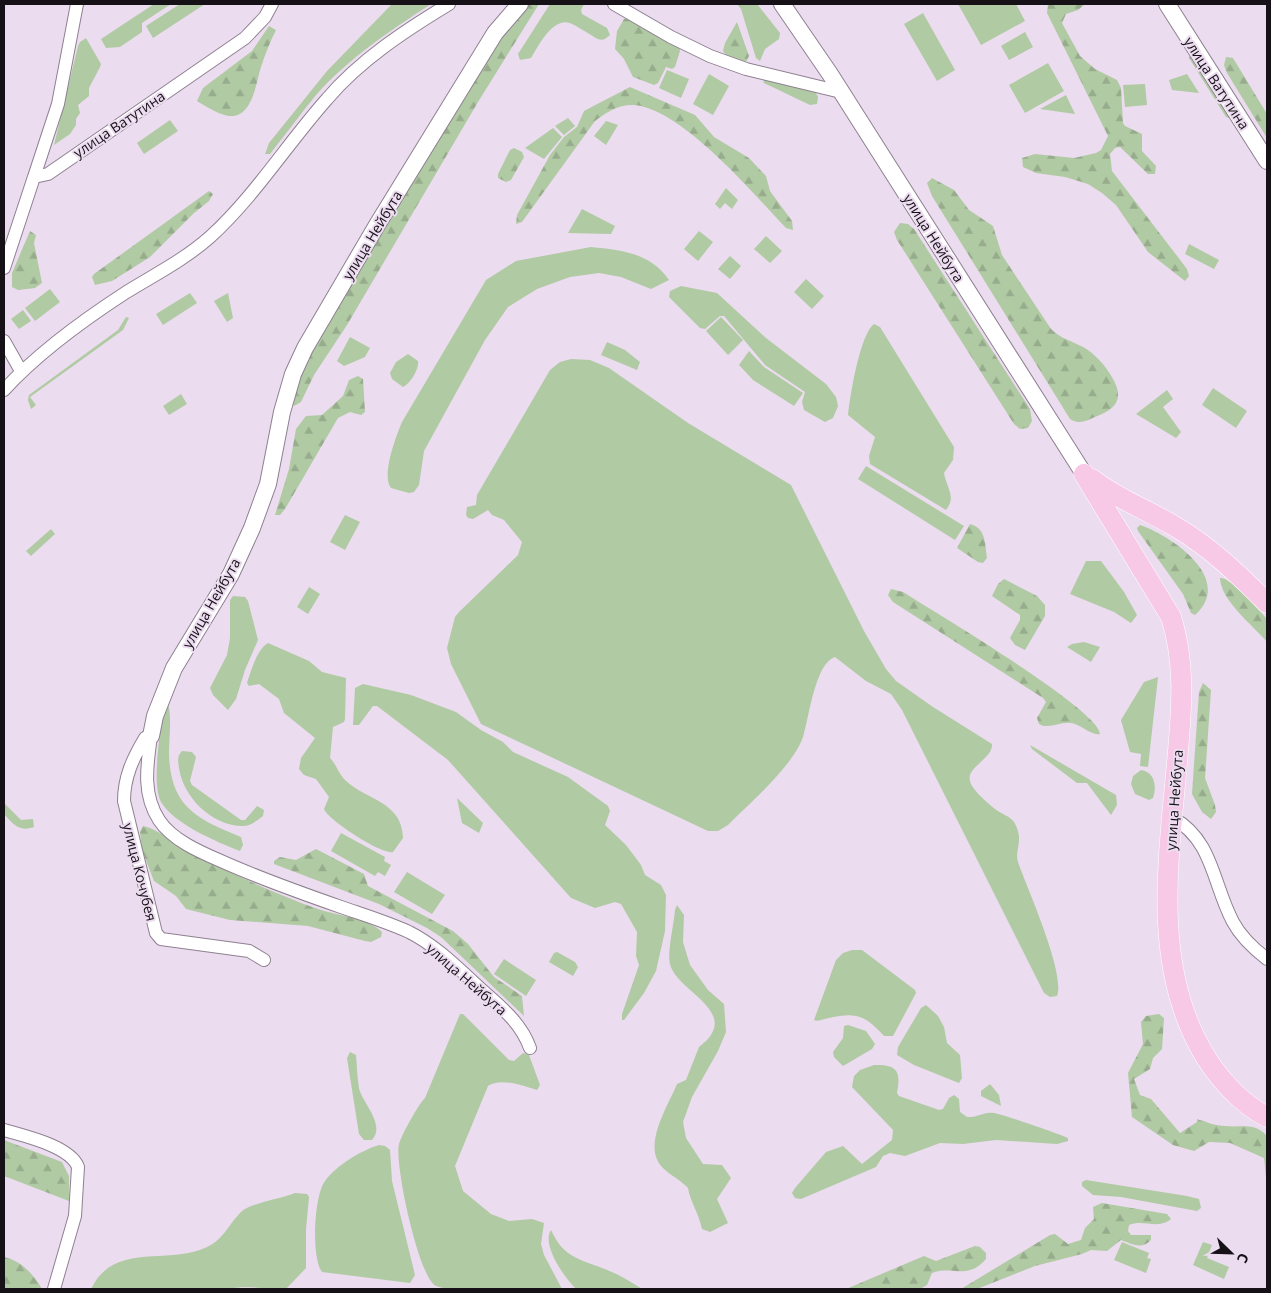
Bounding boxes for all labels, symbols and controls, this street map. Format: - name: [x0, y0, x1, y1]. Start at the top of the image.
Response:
- street label: улица Ватутина: [1180, 33, 1254, 133]
- street label: улица Ватутина: [69, 86, 169, 162]
- street label: улица Нейбута: [338, 187, 406, 283]
- street label: улица Нейбута: [899, 190, 969, 286]
- street label: улица Нейбута: [178, 555, 244, 651]
- street label: улица Нейбута: [1161, 749, 1187, 851]
- street label: улица Кочубея: [119, 821, 161, 923]
- street label: улица Нейбута: [423, 939, 511, 1019]
- north arrow: [1206, 1228, 1256, 1278]
- text: С: [1233, 1250, 1254, 1266]

